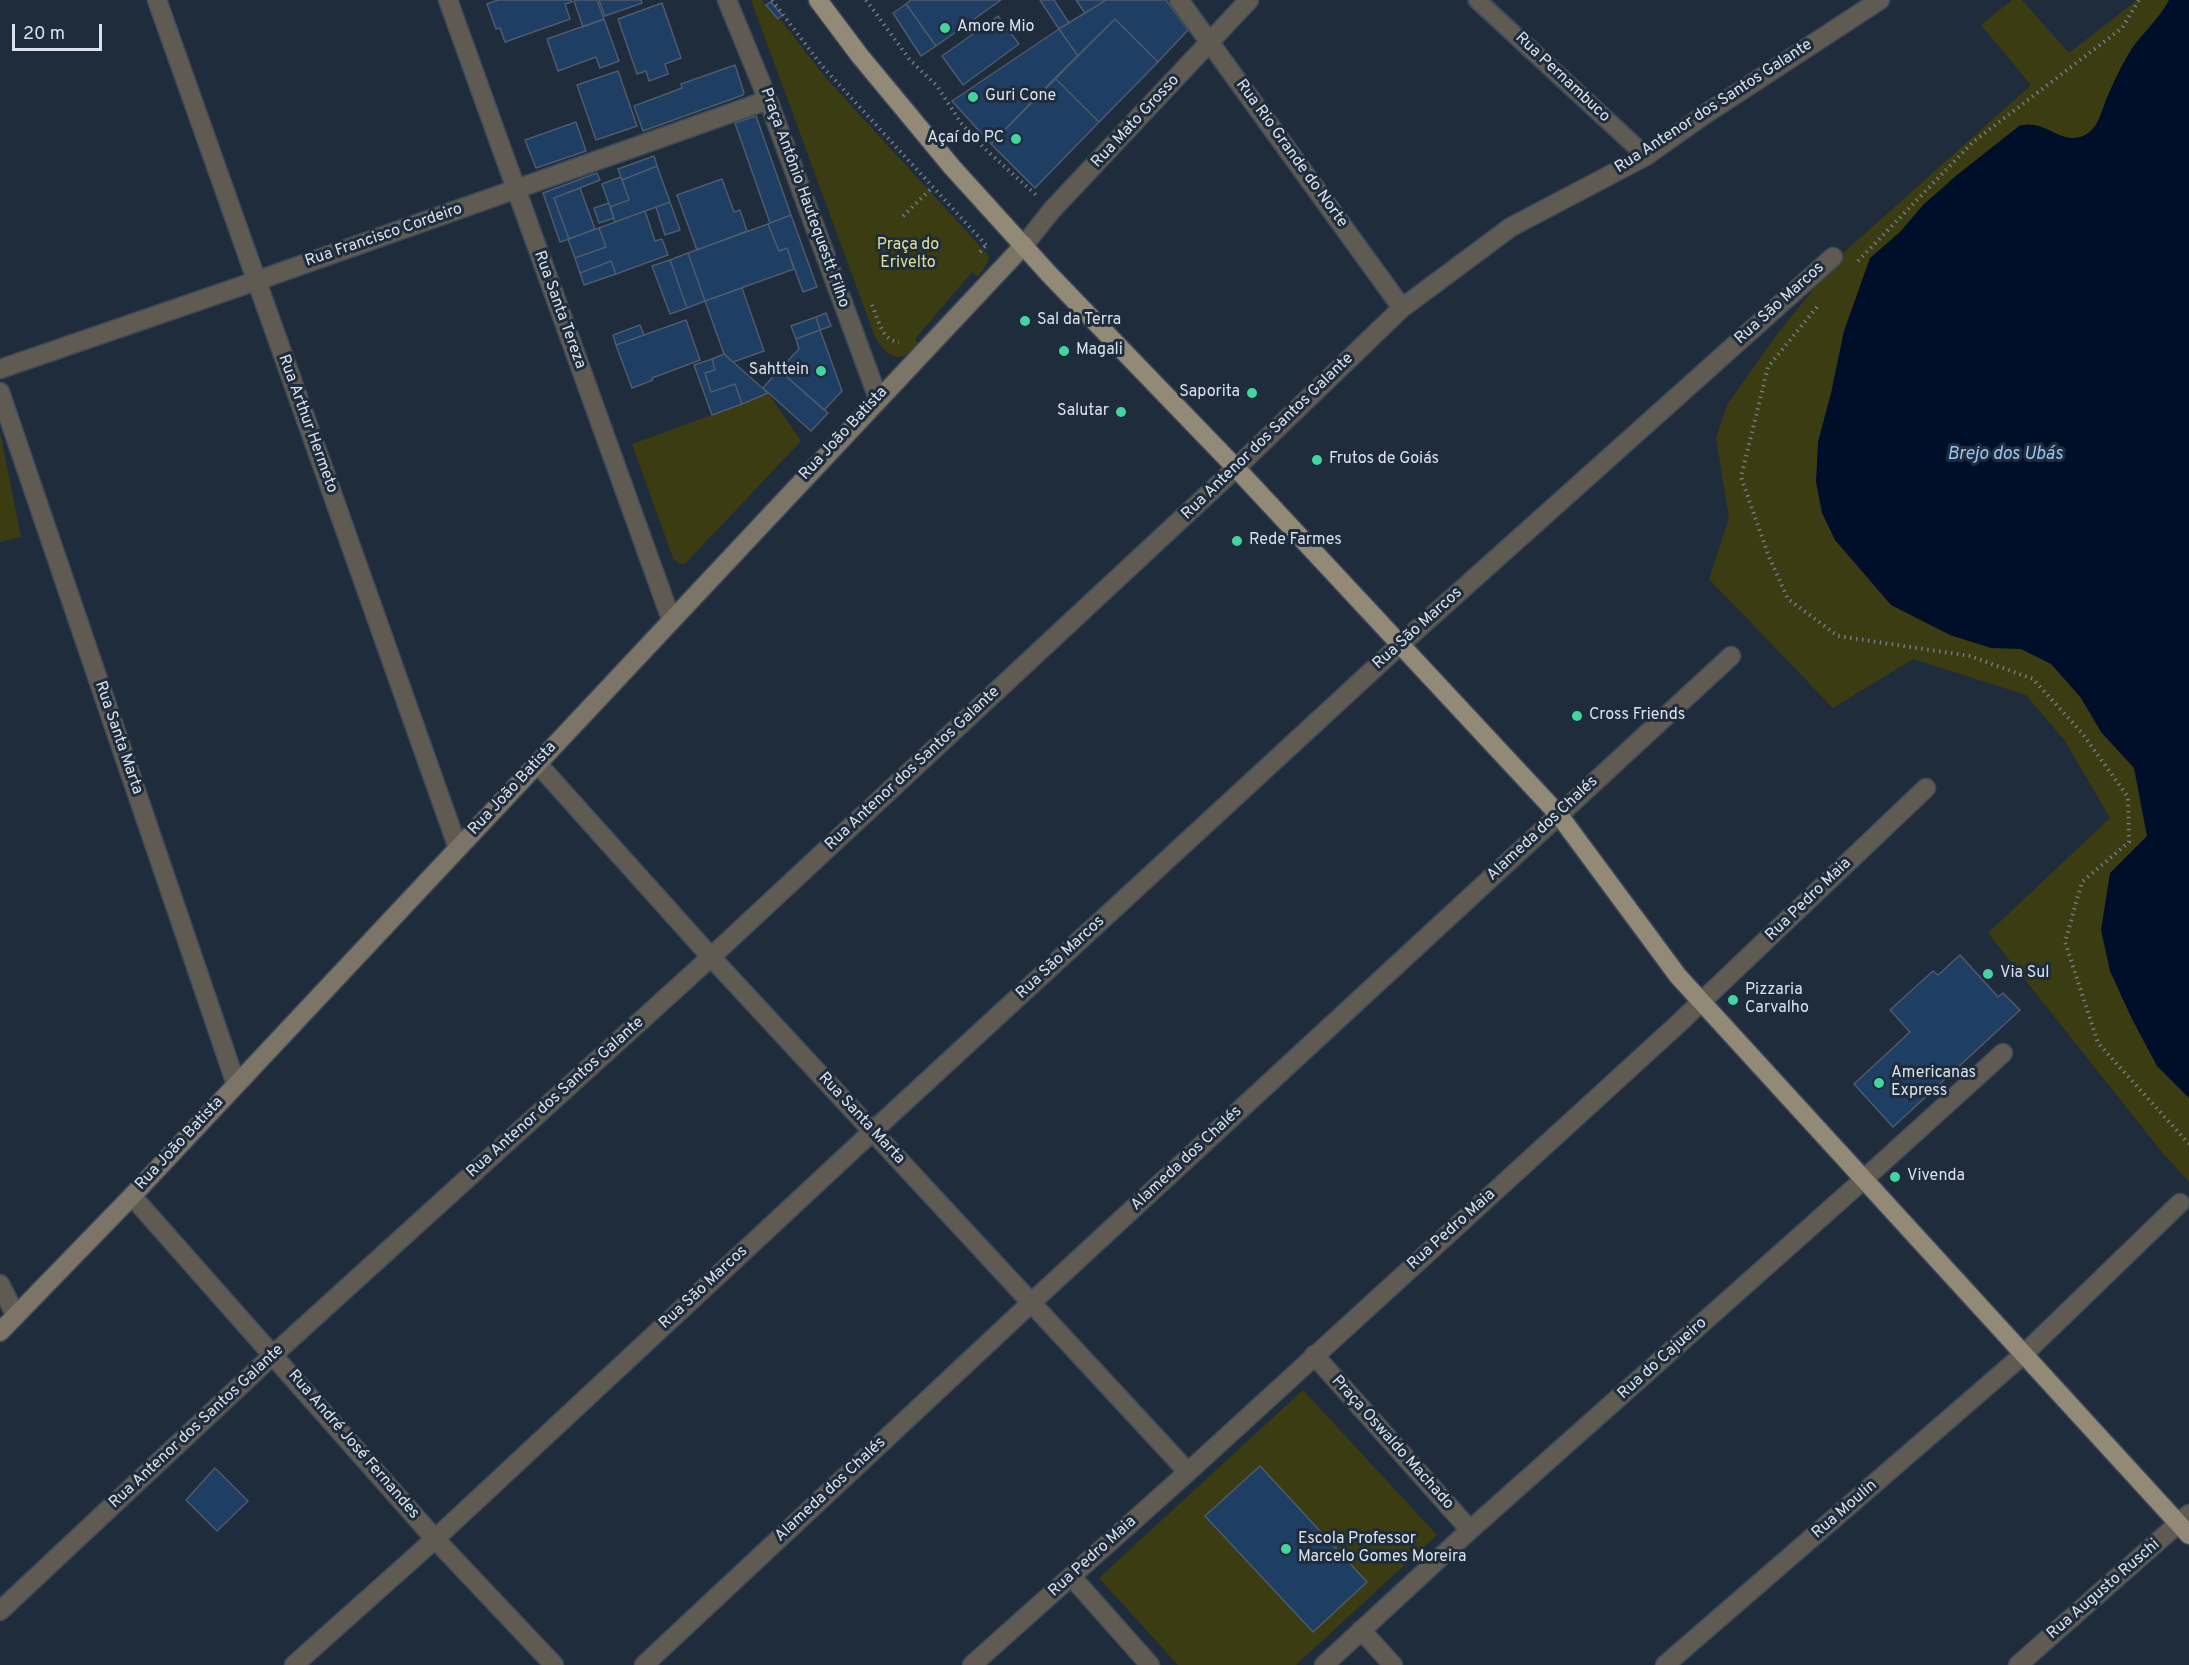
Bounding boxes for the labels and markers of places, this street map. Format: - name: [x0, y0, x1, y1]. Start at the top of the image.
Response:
- place label: Amore Mio: [957, 18, 1035, 38]
- marker: Amore Mio: [938, 21, 952, 35]
- place label: Guri Cone: [985, 87, 1056, 107]
- marker: Guri Cone: [966, 90, 980, 104]
- place label: Açaí do PC: [927, 129, 1004, 149]
- marker: Açaí do PC: [1009, 132, 1023, 146]
- place label: Sal da Terra: [1037, 311, 1121, 331]
- marker: Sal da Terra: [1018, 314, 1032, 328]
- place label: Magali: [1076, 341, 1123, 361]
- marker: Magali: [1057, 344, 1071, 358]
- place label: Sahttein: [749, 361, 809, 381]
- marker: Sahttein: [814, 364, 828, 378]
- place label: Saporita: [1179, 383, 1240, 403]
- marker: Saporita: [1245, 386, 1259, 400]
- place label: Salutar: [1057, 402, 1109, 422]
- marker: Salutar: [1114, 405, 1128, 419]
- place label: Frutos de Goiás: [1329, 450, 1439, 470]
- marker: Frutos de Goiás: [1310, 453, 1324, 467]
- place label: Rede Farmes: [1249, 531, 1342, 551]
- marker: Rede Farmes: [1230, 534, 1244, 548]
- place label: Cross Friends: [1589, 706, 1685, 726]
- marker: Cross Friends: [1570, 709, 1584, 723]
- place label: Via Sul: [2000, 964, 2049, 984]
- marker: Via Sul: [1981, 967, 1995, 981]
- place label: Pizzaria Carvalho: [1745, 981, 1809, 1019]
- marker: Pizzaria Carvalho: [1726, 993, 1740, 1007]
- place label: Americanas Express: [1891, 1064, 1976, 1102]
- marker: Americanas Express: [1872, 1076, 1886, 1090]
- place label: Vivenda: [1907, 1167, 1965, 1187]
- marker: Vivenda: [1888, 1170, 1902, 1184]
- place label: Escola Professor Marcelo Gomes Moreira: [1298, 1530, 1466, 1568]
- marker: Escola Professor Marcelo Gomes Moreira: [1279, 1542, 1293, 1556]

